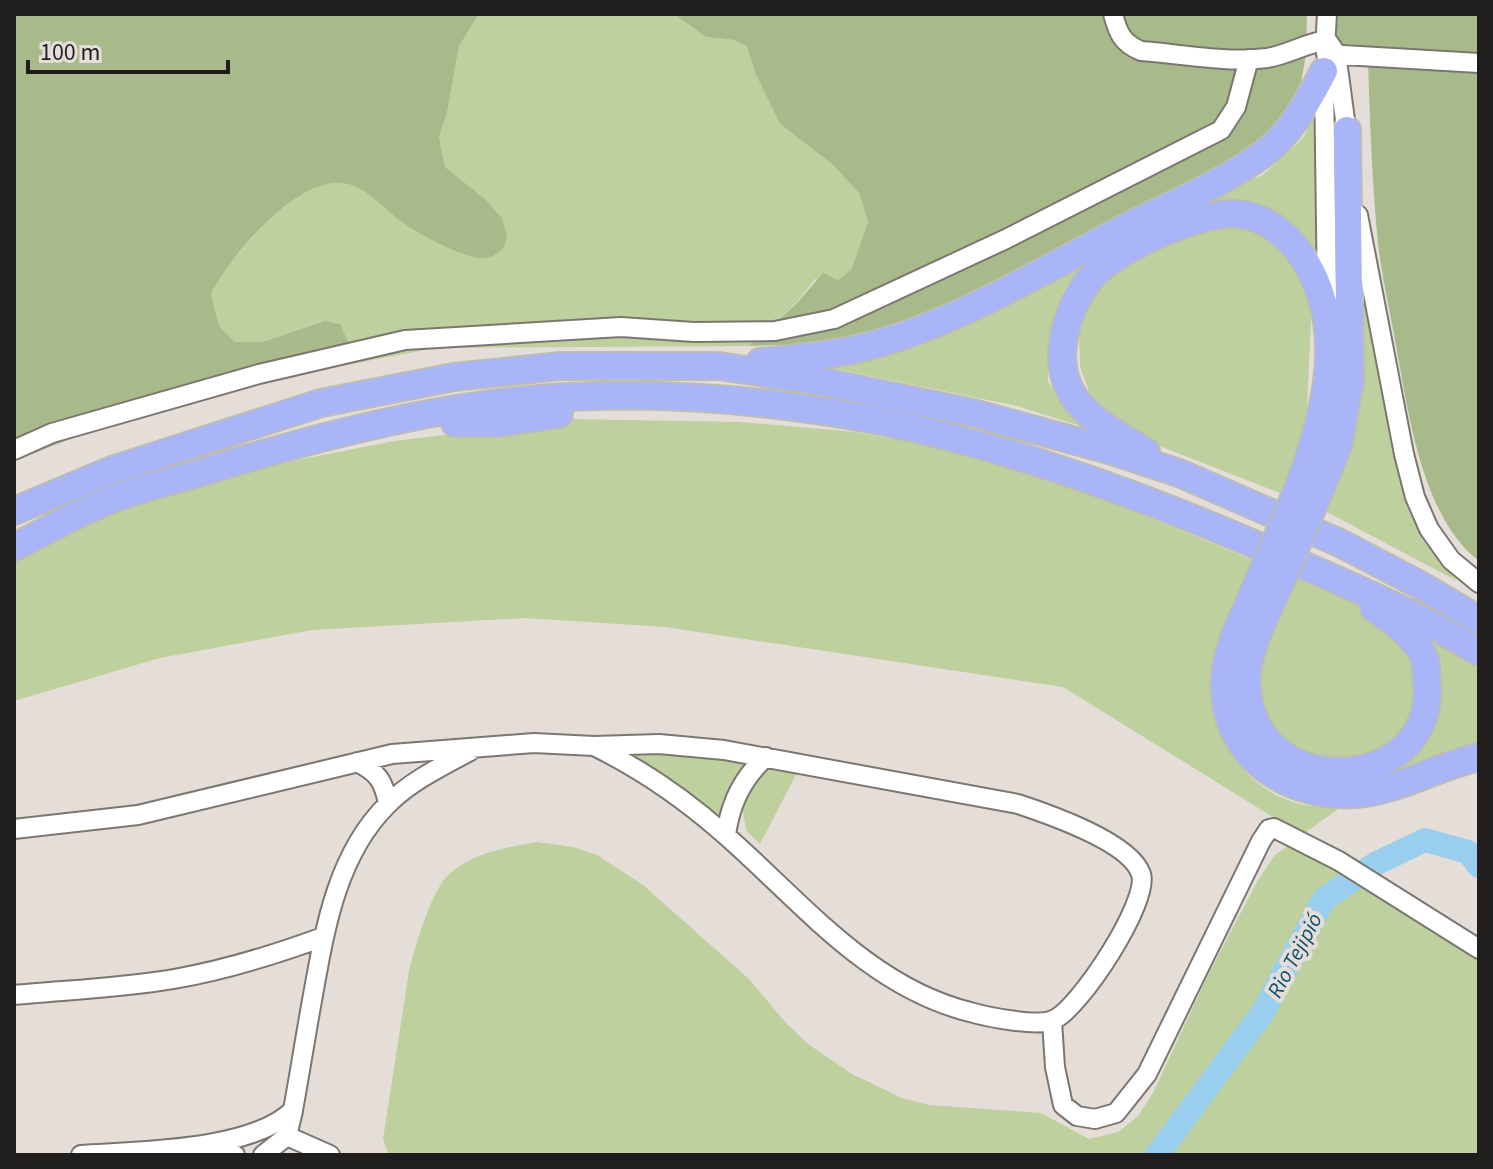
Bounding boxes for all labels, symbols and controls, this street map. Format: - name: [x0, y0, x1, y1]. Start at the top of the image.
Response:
- scale bar: [28, 24, 228, 74]
- text: 100 m: [40, 35, 100, 70]
- water label: Rio Tejipió: [1259, 907, 1331, 1004]

